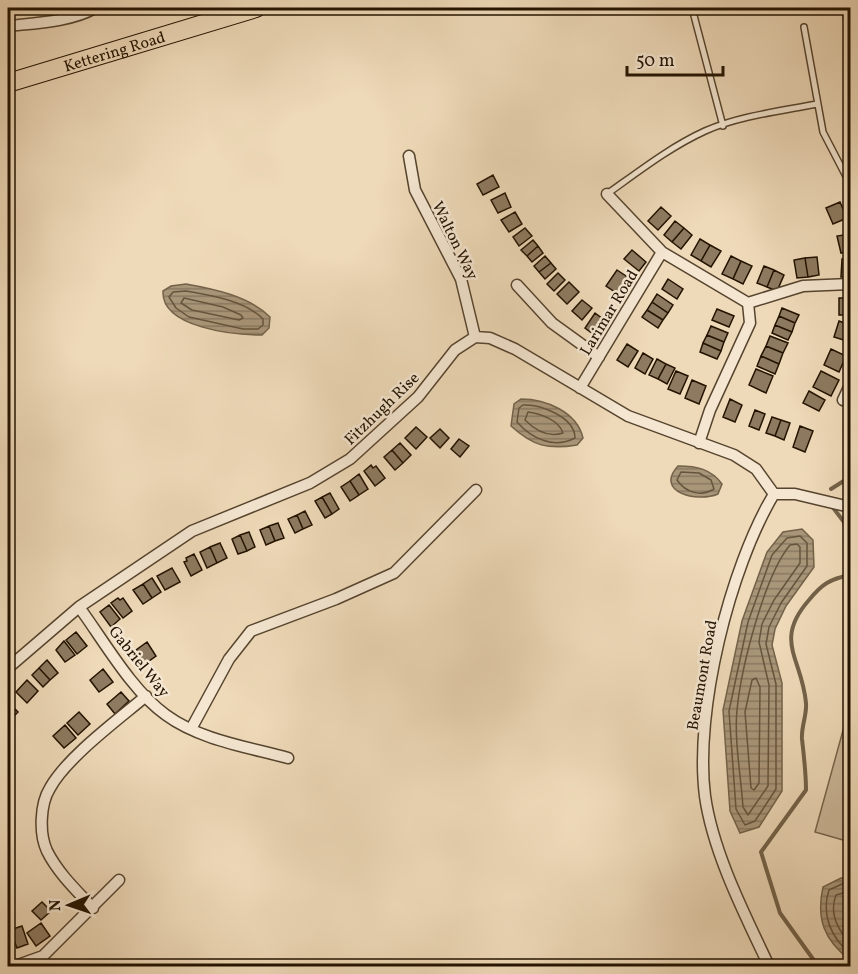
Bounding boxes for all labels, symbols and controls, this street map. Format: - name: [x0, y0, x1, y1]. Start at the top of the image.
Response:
- street label: Kettering Road: [61, 27, 168, 79]
- scale bar: [627, 39, 723, 77]
- text: 50 m: [636, 49, 675, 74]
- street label: Walton Way: [426, 198, 483, 284]
- street label: Larimar Road: [575, 266, 644, 360]
- street label: Fitzhugh Rise: [340, 368, 425, 451]
- street label: Beaumont Road: [682, 618, 724, 732]
- street label: Gabriel Way: [103, 622, 174, 703]
- north arrow: [39, 875, 99, 935]
- text: N: [45, 899, 67, 912]

